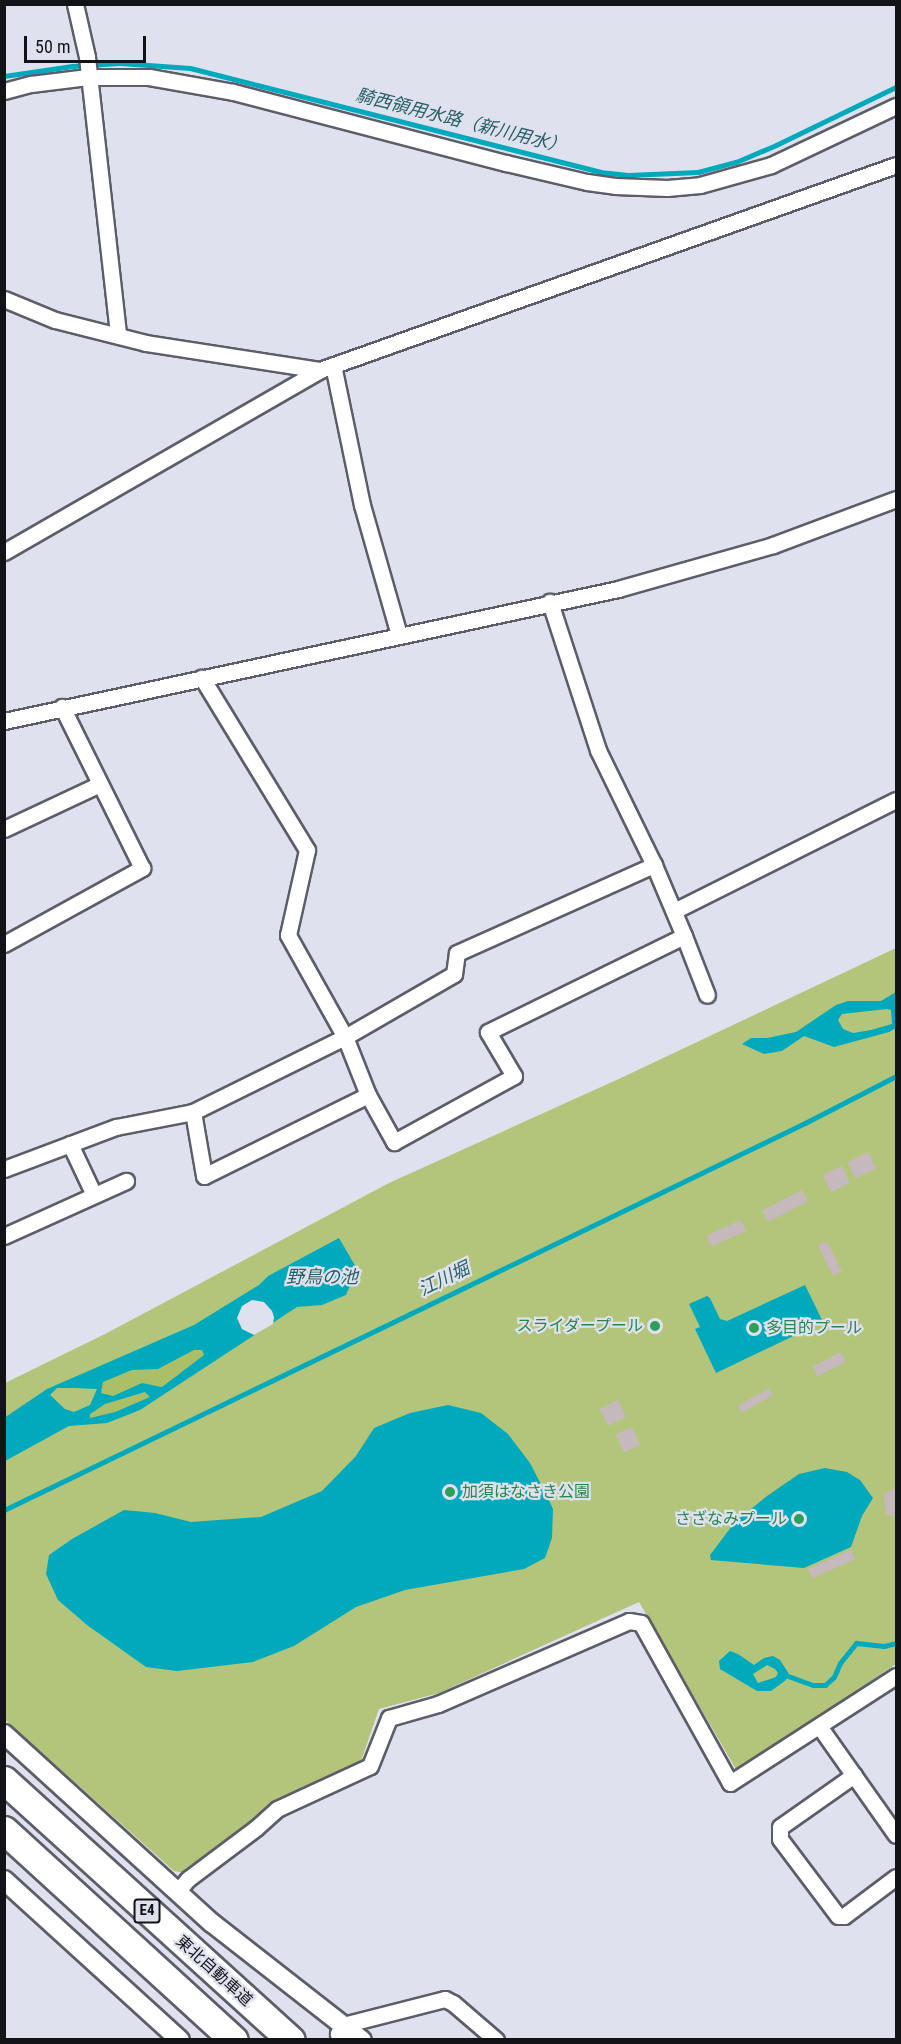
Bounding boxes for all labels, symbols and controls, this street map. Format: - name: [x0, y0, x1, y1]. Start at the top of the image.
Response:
- scale bar: [27, 24, 148, 62]
- text: 50 m: [35, 36, 70, 57]
- water label: 騎西領用水路（新川用水）: [354, 84, 568, 158]
- water label: 江川堀: [415, 1257, 473, 1301]
- water label: 野鳥の池: [286, 1266, 358, 1288]
- place label: スライダープール: [515, 1316, 643, 1336]
- place label: 多目的プール: [766, 1318, 862, 1338]
- marker: スライダープール: [648, 1319, 662, 1333]
- marker: 多目的プール: [747, 1321, 761, 1335]
- place label: 加須はなさき公園: [462, 1482, 590, 1502]
- marker: 加須はなさき公園: [443, 1485, 457, 1499]
- place label: さざなみプール: [675, 1509, 787, 1529]
- marker: さざなみプール: [792, 1512, 806, 1526]
- road number: E4: [134, 1899, 160, 1923]
- street label: 東北自動車道: [172, 1932, 256, 2010]

